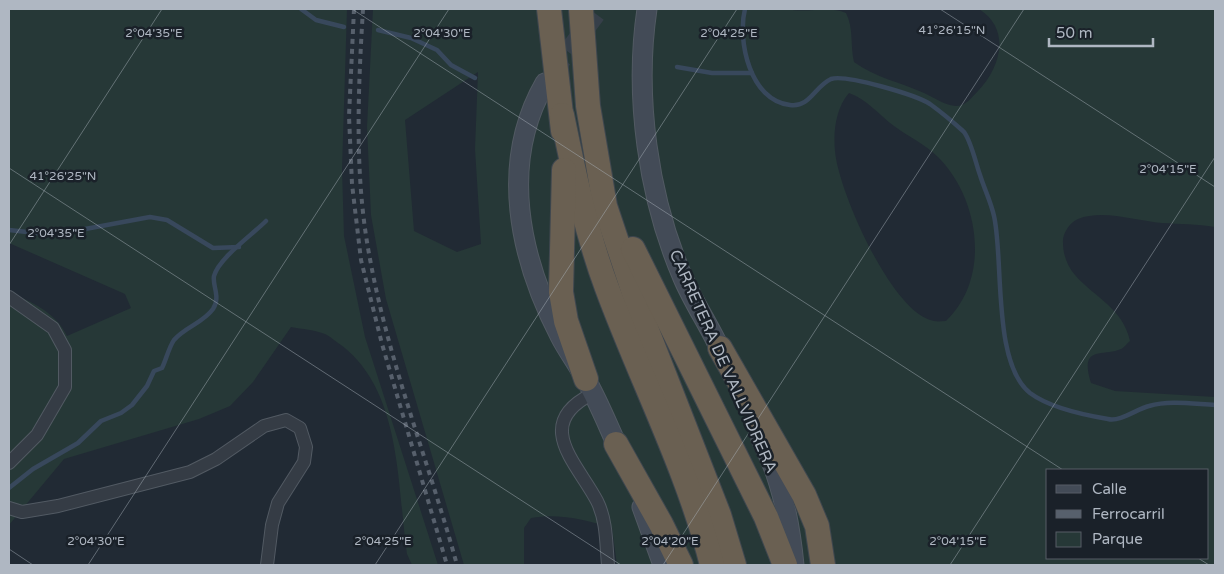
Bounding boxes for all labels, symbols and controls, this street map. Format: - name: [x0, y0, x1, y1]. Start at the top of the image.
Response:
- scale bar: [1049, 15, 1153, 47]
- text: 41°26'15"N: [919, 23, 986, 37]
- text: 50 m: [1056, 24, 1093, 42]
- text: 2°04'35"E: [125, 26, 183, 40]
- text: 2°04'30"E: [413, 26, 471, 40]
- text: 2°04'25"E: [700, 26, 758, 40]
- text: 2°04'15"E: [1139, 162, 1197, 176]
- text: 41°26'25"N: [30, 169, 97, 183]
- text: 2°04'35"E: [27, 226, 85, 240]
- street label: CARRETERA DE VALLVIDRERA: [665, 247, 782, 476]
- legend: [1046, 469, 1209, 559]
- text: Calle: [1092, 480, 1127, 498]
- text: Ferrocarril: [1092, 505, 1165, 523]
- text: Parque: [1092, 530, 1143, 548]
- text: 2°04'30"E: [67, 534, 125, 548]
- text: 2°04'25"E: [354, 534, 412, 548]
- text: 2°04'20"E: [641, 534, 699, 548]
- text: 2°04'15"E: [929, 534, 987, 548]

